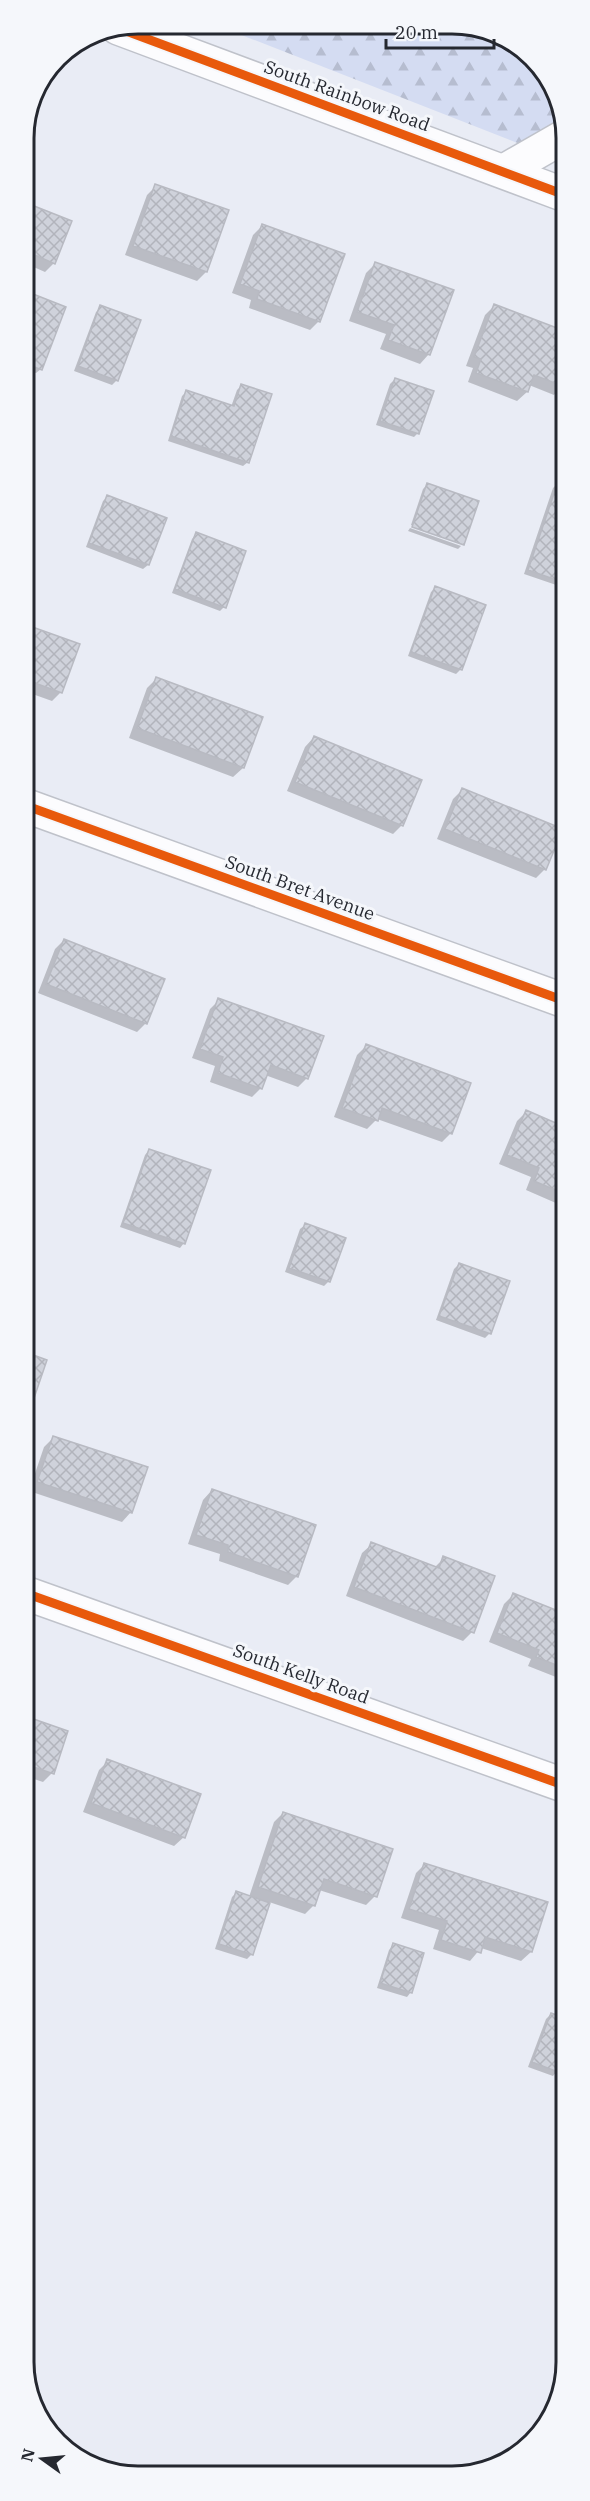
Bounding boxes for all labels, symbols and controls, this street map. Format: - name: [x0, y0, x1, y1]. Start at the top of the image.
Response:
- scale bar: [386, 12, 494, 50]
- text: 20 m: [395, 21, 438, 44]
- street label: South Rainbow Road: [261, 55, 433, 136]
- street label: South Bret Avenue: [222, 850, 378, 925]
- street label: South Kelly Road: [230, 1638, 372, 1709]
- north arrow: [12, 2429, 72, 2489]
- text: N: [16, 2446, 39, 2464]

